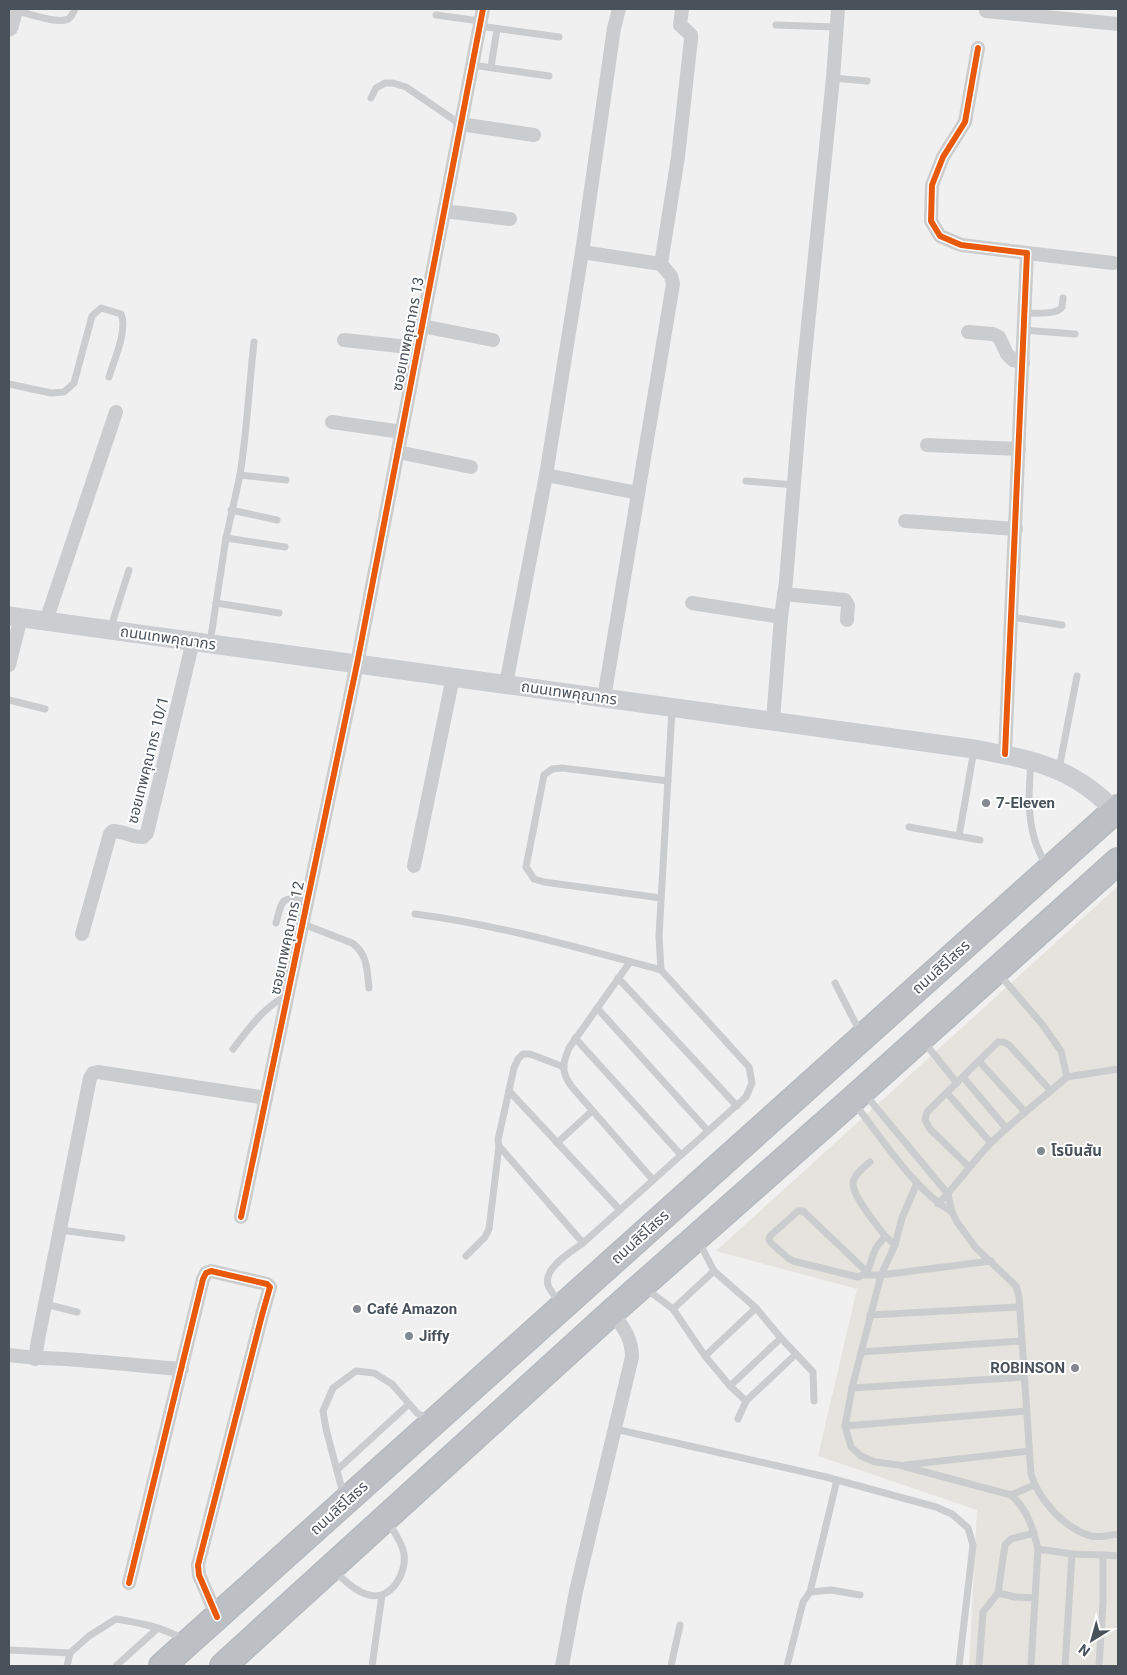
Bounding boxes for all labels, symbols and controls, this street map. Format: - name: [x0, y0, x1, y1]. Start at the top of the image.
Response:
- street label: ซอยเทพคุณากร 13: [388, 276, 428, 392]
- street label: ถนนเทพคุณากร: [119, 622, 217, 654]
- street label: ถนนเทพคุณากร: [520, 677, 618, 709]
- street label: ซอยเทพคุณากร 10/1: [124, 695, 172, 825]
- place label: 7-Eleven: [996, 794, 1055, 812]
- marker: 7-Eleven: [980, 797, 992, 809]
- street label: ซอยเทพคุณากร 12: [266, 880, 308, 996]
- street label: ถนนสิริโสธร: [908, 936, 974, 998]
- place label: โรบินสัน: [1051, 1142, 1102, 1160]
- marker: โรบินสัน: [1035, 1145, 1047, 1157]
- street label: ถนนสิริโสธร: [607, 1206, 673, 1268]
- place label: Café Amazon: [367, 1300, 457, 1318]
- marker: Café Amazon: [351, 1303, 363, 1315]
- place label: Jiffy: [419, 1327, 450, 1345]
- marker: Jiffy: [403, 1330, 415, 1342]
- place label: ROBINSON: [990, 1359, 1065, 1377]
- marker: ROBINSON: [1069, 1362, 1081, 1374]
- street label: ถนนสิริโสธร: [306, 1477, 372, 1539]
- north arrow: [1067, 1615, 1117, 1665]
- text: N: [1075, 1641, 1093, 1660]

